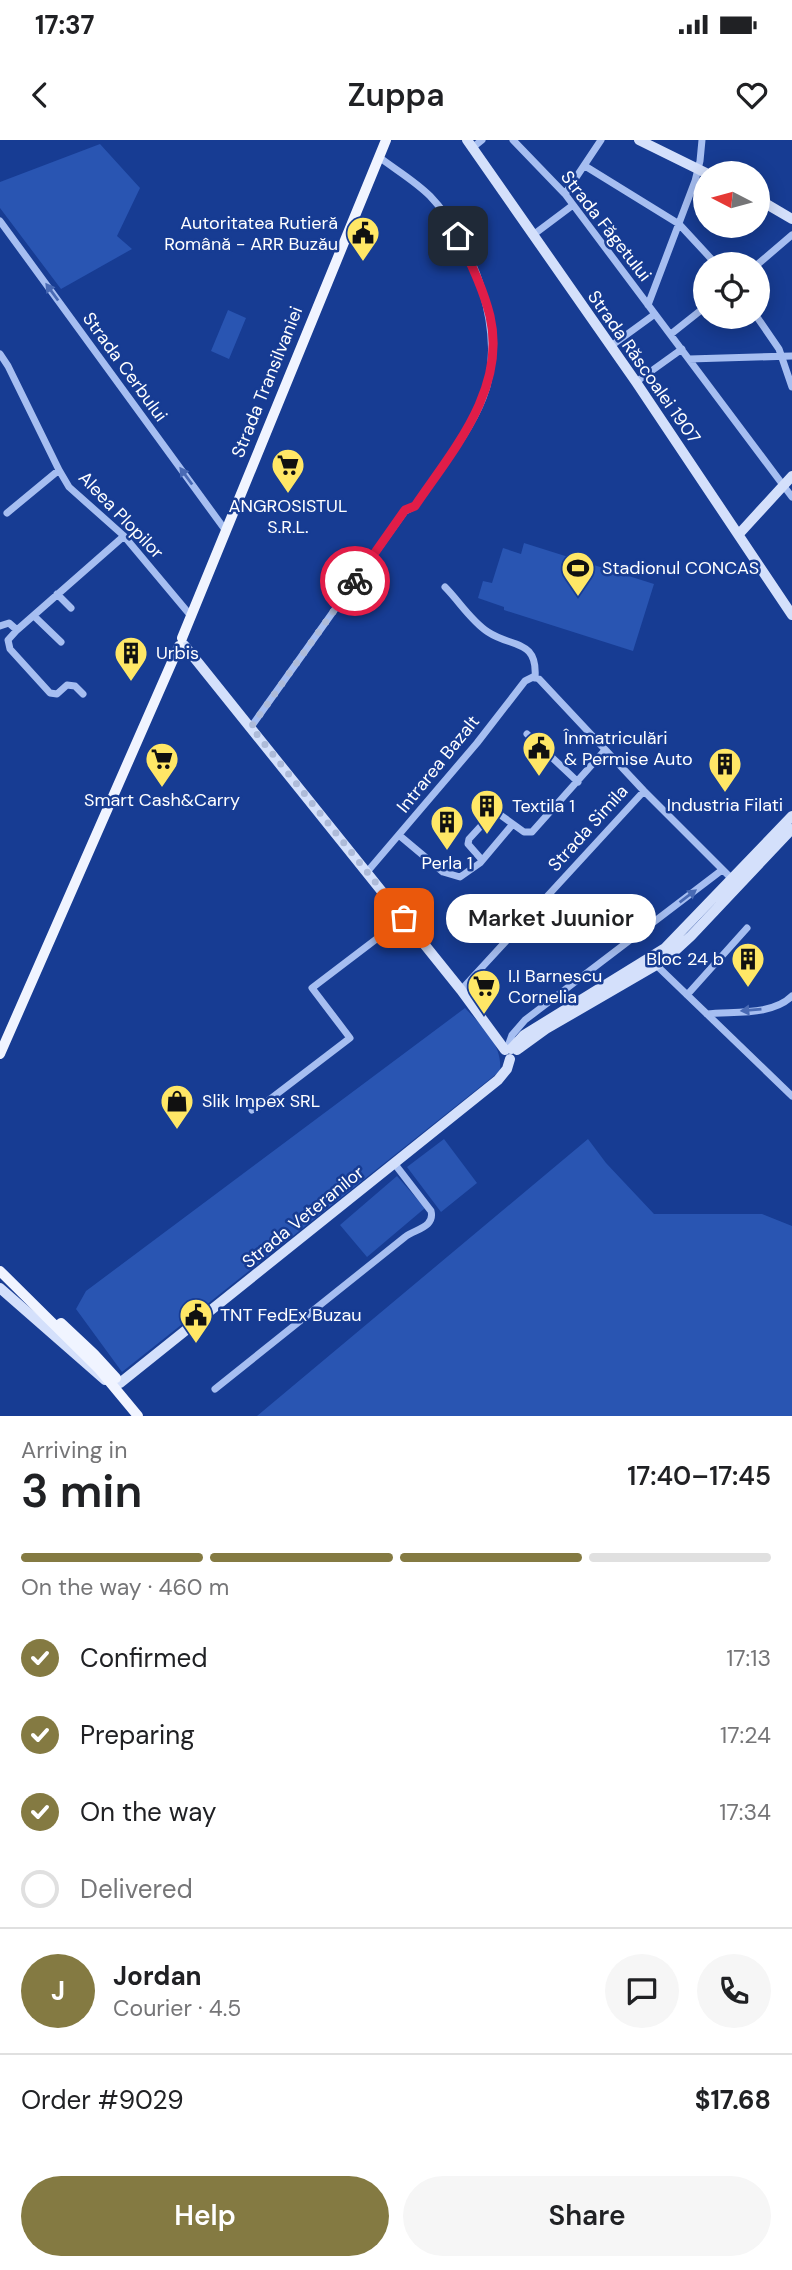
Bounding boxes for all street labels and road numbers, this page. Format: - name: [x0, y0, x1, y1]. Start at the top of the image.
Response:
- street label: Strada Făgetului: [555, 166, 657, 286]
- street label: Strada Răscoalei 1907: [582, 286, 706, 448]
- street label: Strada Transilvaniei: [226, 303, 308, 461]
- street label: Strada Cerbului: [77, 307, 173, 427]
- street label: Aleea Plopilor: [73, 466, 169, 564]
- street label: Intrarea Bazalt: [391, 710, 485, 818]
- street label: Strada Simila: [543, 780, 633, 876]
- street label: Strada Veteranilor: [237, 1160, 369, 1274]

